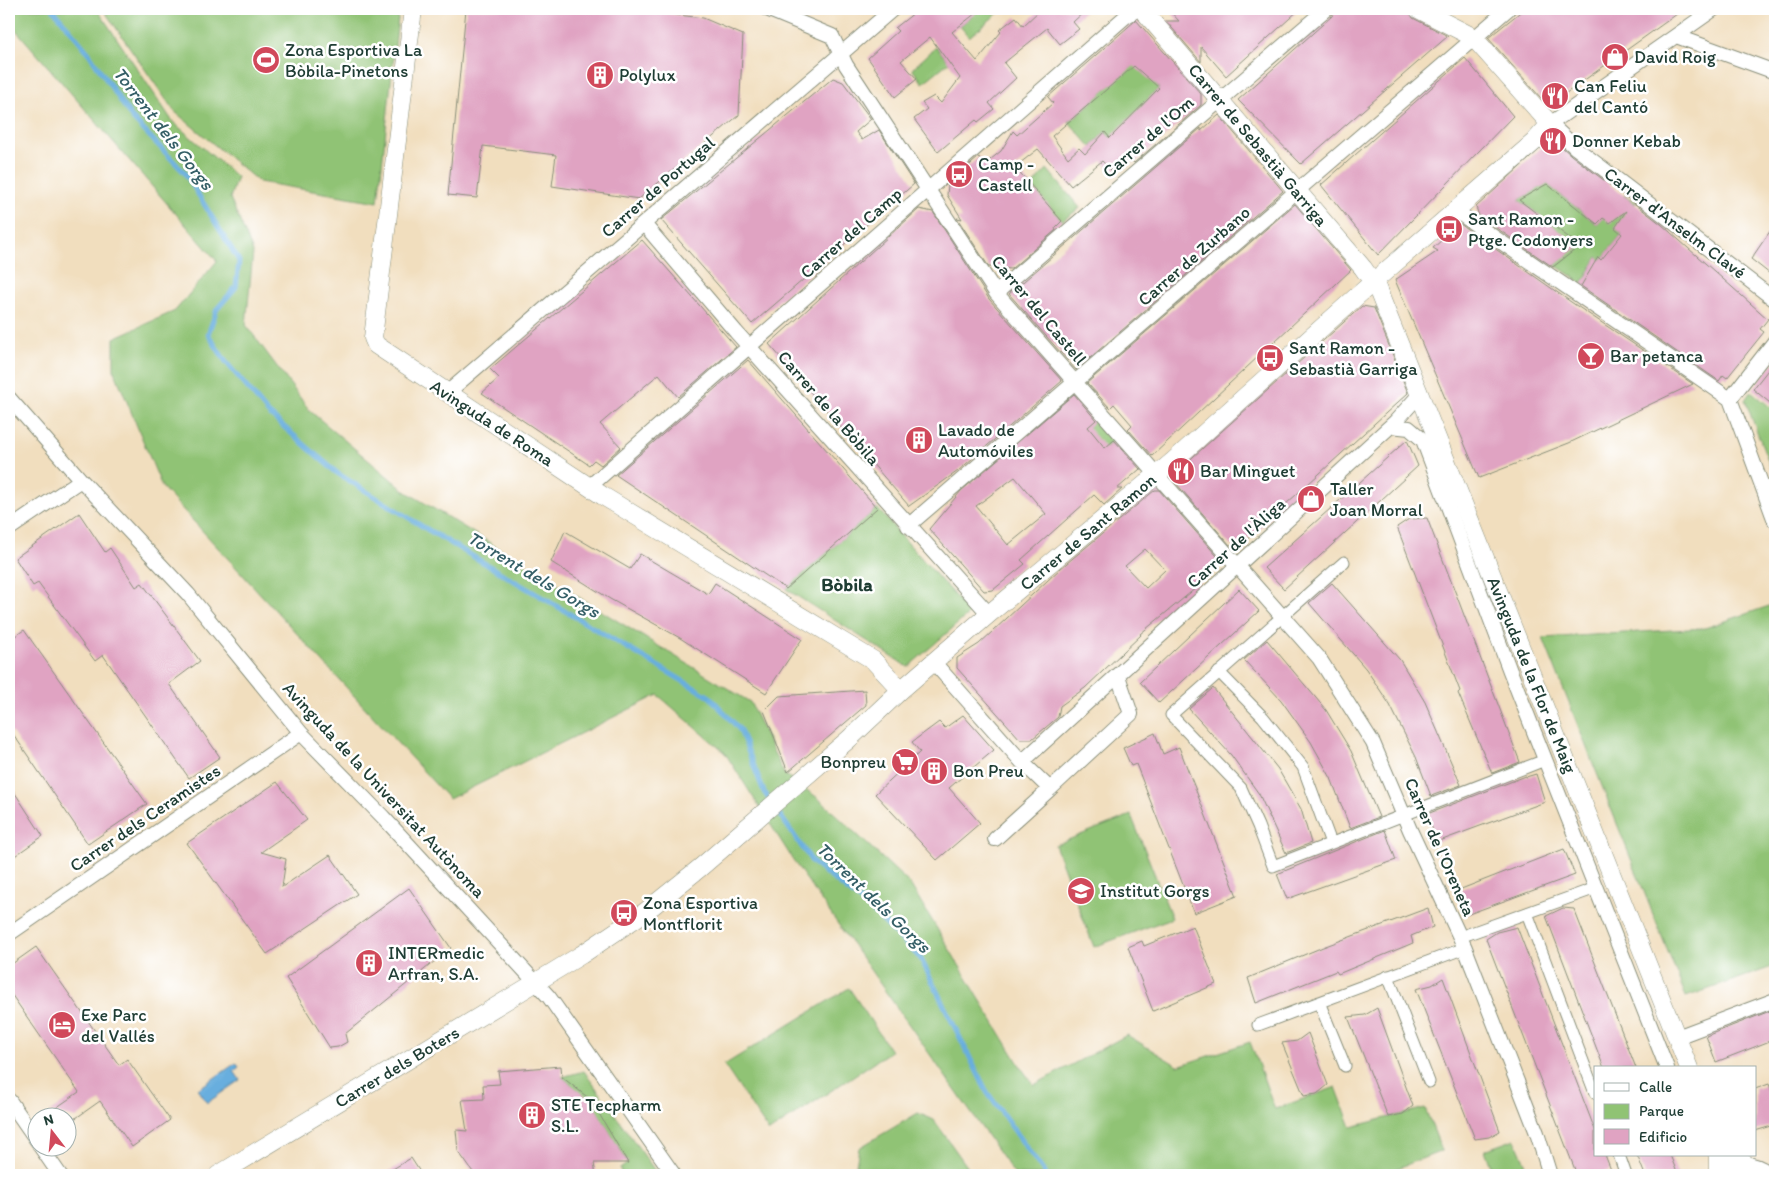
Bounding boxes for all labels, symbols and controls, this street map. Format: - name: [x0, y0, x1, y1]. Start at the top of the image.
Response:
- place label: Zona Esportiva La Bòbila-Pinetons: [285, 39, 423, 82]
- shop icon: David Roig: [1600, 42, 1630, 72]
- sports icon: Zona Esportiva La Bòbila-Pinetons: [251, 45, 281, 75]
- place label: David Roig: [1634, 46, 1717, 68]
- street label: Carrer de Sebastià Garriga: [1183, 59, 1333, 231]
- building icon: Polylux: [585, 60, 615, 90]
- water label: Torrent dels Gorgs: [108, 62, 220, 196]
- place label: Polylux: [619, 64, 675, 86]
- place label: Can Feliu del Cantó: [1574, 75, 1648, 118]
- restaurant icon: Can Feliu del Cantó: [1540, 81, 1570, 111]
- street label: Carrer de l'Om: [1098, 91, 1198, 183]
- restaurant icon: Donner Kebab: [1538, 126, 1568, 156]
- place label: Donner Kebab: [1572, 130, 1681, 152]
- street label: Carrer de Portugal: [597, 132, 719, 242]
- place label: Camp - Castell: [978, 153, 1034, 196]
- bus stop icon: Camp - Castell: [944, 159, 974, 189]
- street label: Carrer d'Anselm Clavé: [1600, 163, 1750, 283]
- street label: Carrer del Camp: [795, 183, 907, 283]
- street label: Carrer de Zurbano: [1133, 201, 1255, 311]
- place label: Sant Ramon - Ptge. Codonyers: [1468, 208, 1593, 251]
- bus stop icon: Sant Ramon - Ptge. Codonyers: [1434, 214, 1464, 244]
- street label: Carrer del Castell: [987, 250, 1091, 370]
- place label: Sant Ramon - Sebastià Garriga: [1289, 337, 1418, 380]
- bar icon: Bar petanca: [1576, 341, 1606, 371]
- bus stop icon: Sant Ramon - Sebastià Garriga: [1255, 343, 1285, 373]
- place label: Bar petanca: [1610, 345, 1704, 367]
- street label: Carrer de la Bòbila: [773, 346, 885, 470]
- street label: Avinguda de Roma: [426, 375, 558, 472]
- place label: Lavado de Automóviles: [938, 419, 1034, 462]
- building icon: Lavado de Automóviles: [904, 425, 934, 455]
- restaurant icon: Bar Minguet: [1166, 456, 1196, 486]
- place label: Bar Minguet: [1200, 460, 1296, 482]
- street label: Carrer de Sant Ramon: [1015, 468, 1161, 595]
- place label: Taller Joan Morral: [1330, 478, 1423, 521]
- shop icon: Taller Joan Morral: [1296, 484, 1326, 514]
- street label: Carrer de l'Àliga: [1182, 493, 1290, 593]
- water label: Torrent dels Gorgs: [464, 526, 605, 624]
- district label: Bòbila: [821, 573, 873, 596]
- street label: Avinguda de la Flor de Maig: [1482, 574, 1582, 777]
- street label: Avinguda de la Universitat Autònoma: [278, 677, 490, 903]
- supermarket icon: Bonpreu: [890, 747, 920, 777]
- place label: Bonpreu: [820, 751, 886, 773]
- building icon: Bon Preu: [919, 756, 949, 786]
- street label: Carrer dels Ceramistes: [65, 759, 225, 877]
- place label: Bon Preu: [953, 760, 1024, 782]
- street label: Carrer de l'Oreneta: [1400, 774, 1481, 920]
- water label: Torrent dels Gorgs: [812, 837, 937, 959]
- school or university icon: Institut Gorgs: [1066, 876, 1096, 906]
- place label: Institut Gorgs: [1100, 880, 1210, 902]
- place label: Zona Esportiva Montflorit: [643, 892, 758, 935]
- bus stop icon: Zona Esportiva Montflorit: [609, 898, 639, 928]
- place label: INTERmedic Arfran, S.A.: [388, 942, 485, 985]
- building icon: INTERmedic Arfran, S.A.: [354, 948, 384, 978]
- place label: Exe Parc del Vallés: [81, 1004, 155, 1047]
- hotel icon: Exe Parc del Vallés: [47, 1010, 77, 1040]
- street label: Carrer dels Boters: [331, 1021, 463, 1113]
- legend: [1594, 1066, 1756, 1156]
- text: Calle: [1639, 1078, 1672, 1096]
- place label: STE Tecpharm S.L.: [551, 1094, 662, 1137]
- building icon: STE Tecpharm S.L.: [517, 1100, 547, 1130]
- text: Parque: [1639, 1102, 1684, 1120]
- north arrow: [28, 1106, 78, 1156]
- text: N: [42, 1111, 55, 1129]
- text: Edificio: [1639, 1128, 1687, 1146]

